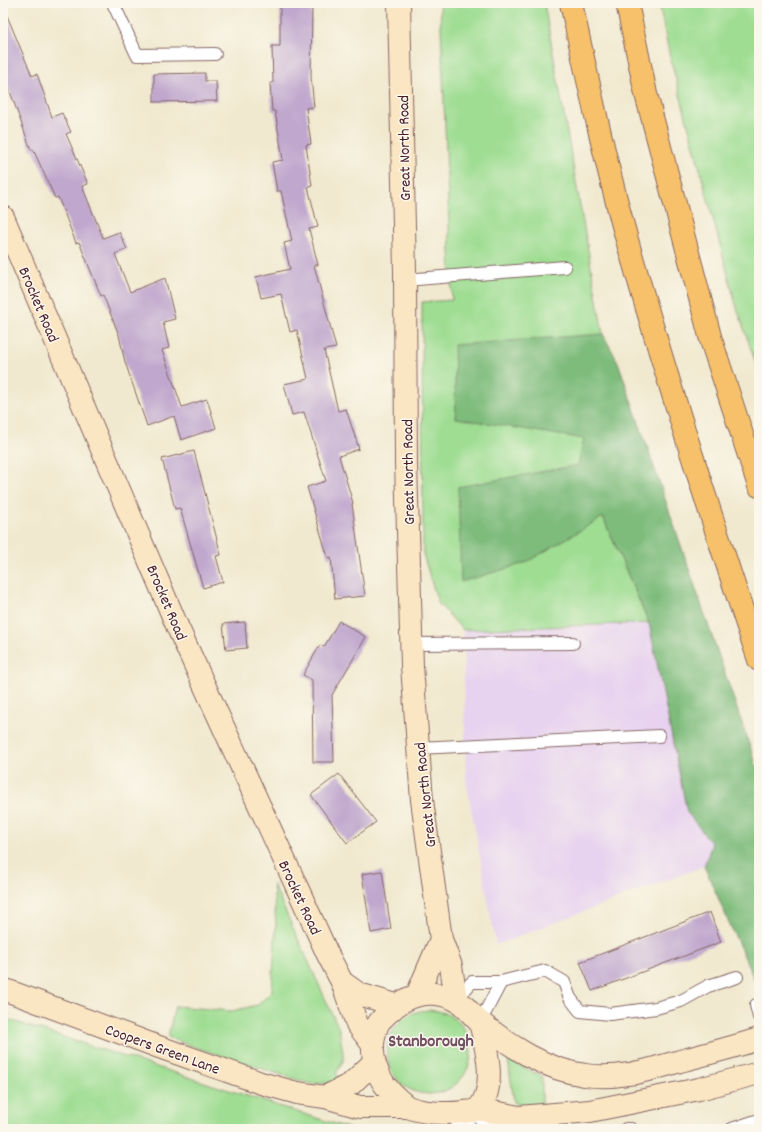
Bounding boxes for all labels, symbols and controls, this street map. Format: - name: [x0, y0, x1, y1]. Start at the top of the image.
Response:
- street label: Great North Road: [393, 95, 418, 201]
- street label: Brocket Road: [11, 264, 64, 346]
- street label: Great North Road: [397, 419, 422, 525]
- street label: Brocket Road: [139, 562, 192, 644]
- street label: Great North Road: [410, 741, 443, 849]
- street label: Brocket Road: [271, 857, 326, 939]
- street label: Coopers Green Lane: [102, 1019, 223, 1082]
- district label: Stanborough: [388, 1030, 474, 1055]

